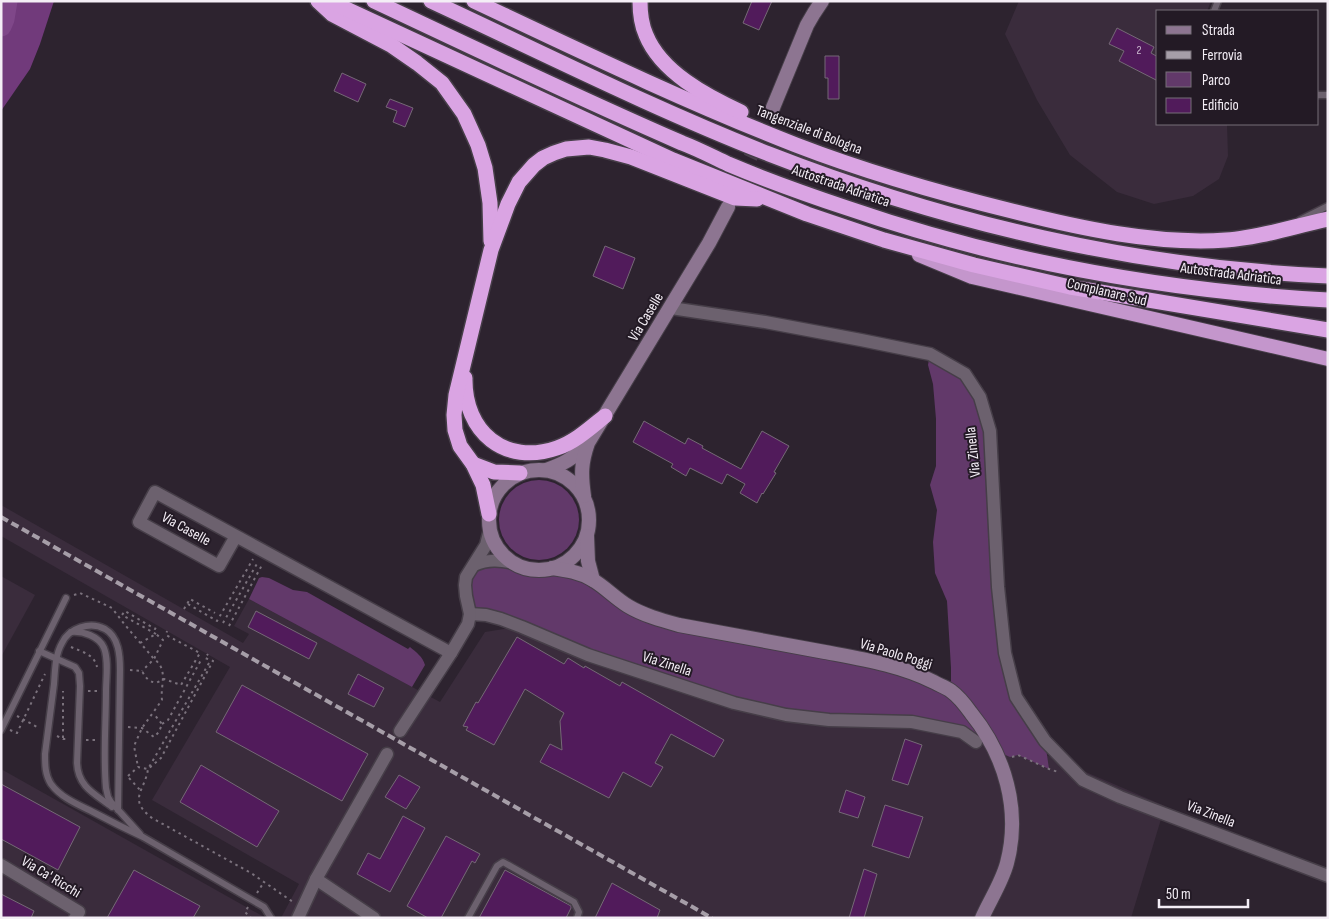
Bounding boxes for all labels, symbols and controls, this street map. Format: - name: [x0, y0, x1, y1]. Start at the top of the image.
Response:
- legend: [1156, 10, 1319, 125]
- text: Strada: [1202, 21, 1235, 40]
- house number: 2: [1137, 43, 1142, 58]
- text: Ferrovia: [1202, 46, 1243, 65]
- text: Parco: [1202, 71, 1230, 90]
- text: Edificio: [1202, 96, 1239, 115]
- street label: Tangenziale di Bologna: [753, 101, 865, 159]
- street label: Autostrada Adriatica: [789, 160, 892, 212]
- street label: Autostrada Adriatica: [1178, 258, 1283, 290]
- street label: Complanare Sud: [1065, 274, 1149, 310]
- street label: Via Caselle: [624, 289, 668, 345]
- street label: Via Zinella: [961, 426, 985, 478]
- street label: Via Caselle: [158, 508, 214, 550]
- street label: Via Paolo Poggi: [858, 634, 935, 674]
- street label: Via Zinella: [640, 647, 694, 681]
- street label: Via Zinella: [1184, 796, 1238, 832]
- street label: Via Ca' Ricchi: [18, 852, 84, 902]
- scale bar: [1159, 876, 1248, 908]
- text: 50 m: [1166, 885, 1191, 904]

